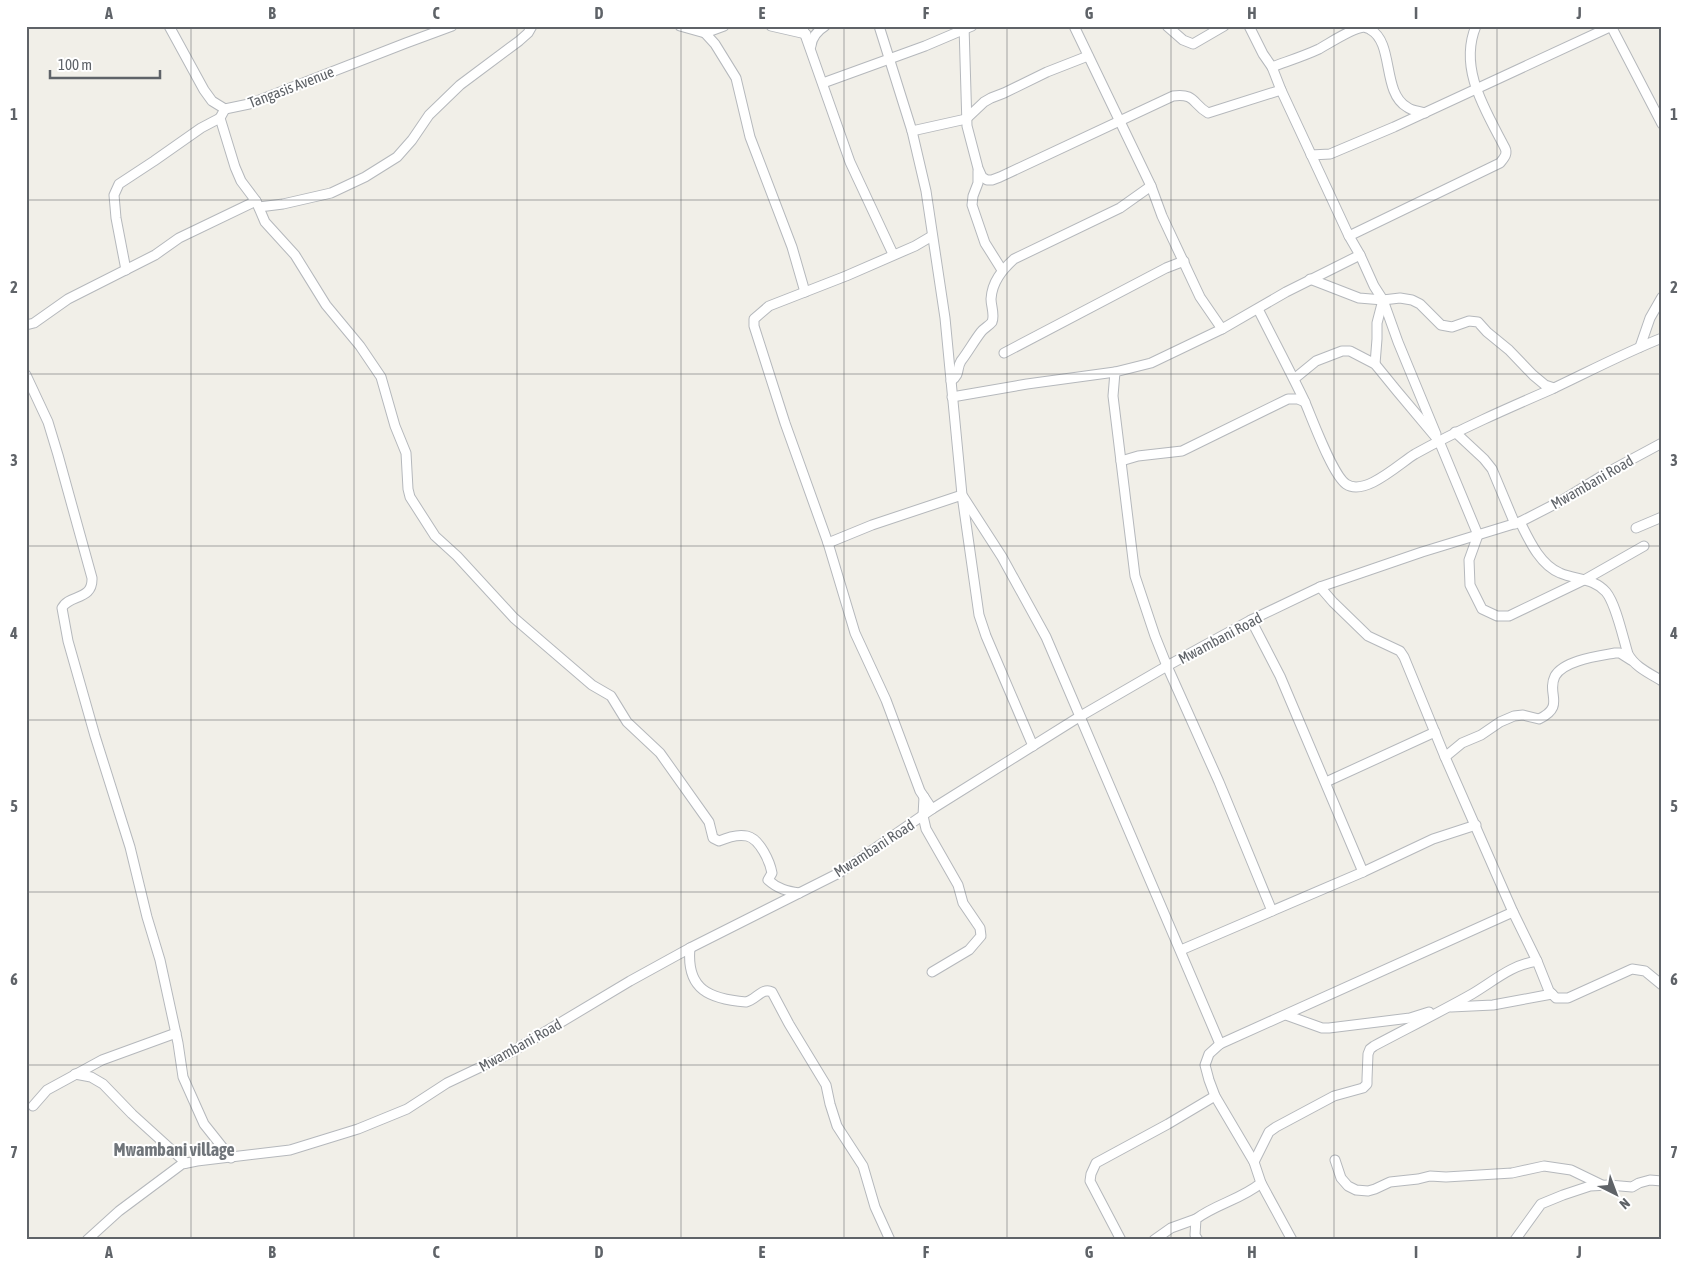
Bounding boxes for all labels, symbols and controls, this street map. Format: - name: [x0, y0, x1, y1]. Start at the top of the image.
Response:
- text: A: [104, 4, 113, 22]
- text: B: [268, 4, 276, 22]
- text: C: [432, 4, 440, 22]
- text: D: [595, 4, 604, 22]
- text: E: [759, 4, 766, 22]
- text: F: [923, 4, 930, 22]
- text: G: [1085, 4, 1094, 22]
- text: H: [1247, 4, 1257, 22]
- text: I: [1414, 4, 1418, 22]
- text: J: [1575, 4, 1582, 22]
- scale bar: [50, 48, 160, 80]
- text: 100 m: [58, 56, 92, 73]
- street label: Tangasis Avenue: [246, 63, 336, 111]
- text: 1: [10, 105, 18, 123]
- text: 1: [1670, 105, 1678, 123]
- text: 2: [10, 278, 18, 296]
- text: 2: [1670, 278, 1678, 296]
- text: 3: [10, 451, 18, 469]
- text: 3: [1670, 451, 1678, 469]
- street label: Mwambani Road: [1548, 452, 1636, 512]
- street label: Mwambani Road: [1175, 609, 1265, 667]
- text: 4: [9, 624, 18, 642]
- text: 4: [1669, 624, 1678, 642]
- text: 5: [10, 797, 18, 815]
- text: 5: [1670, 797, 1678, 815]
- street label: Mwambani Road: [831, 816, 917, 880]
- text: 6: [10, 970, 18, 988]
- text: 6: [1670, 970, 1678, 988]
- street label: Mwambani Road: [476, 1015, 564, 1075]
- district label: Mwambani village: [113, 1139, 235, 1160]
- text: 7: [10, 1143, 18, 1161]
- text: 7: [1670, 1143, 1678, 1161]
- north arrow: [1590, 1168, 1640, 1218]
- text: N: [1616, 1195, 1633, 1212]
- text: A: [104, 1243, 113, 1261]
- text: B: [268, 1243, 276, 1261]
- text: C: [432, 1243, 440, 1261]
- text: D: [595, 1243, 604, 1261]
- text: E: [759, 1243, 766, 1261]
- text: F: [923, 1243, 930, 1261]
- text: G: [1085, 1243, 1094, 1261]
- text: H: [1247, 1243, 1257, 1261]
- text: I: [1414, 1243, 1418, 1261]
- text: J: [1575, 1243, 1582, 1261]

